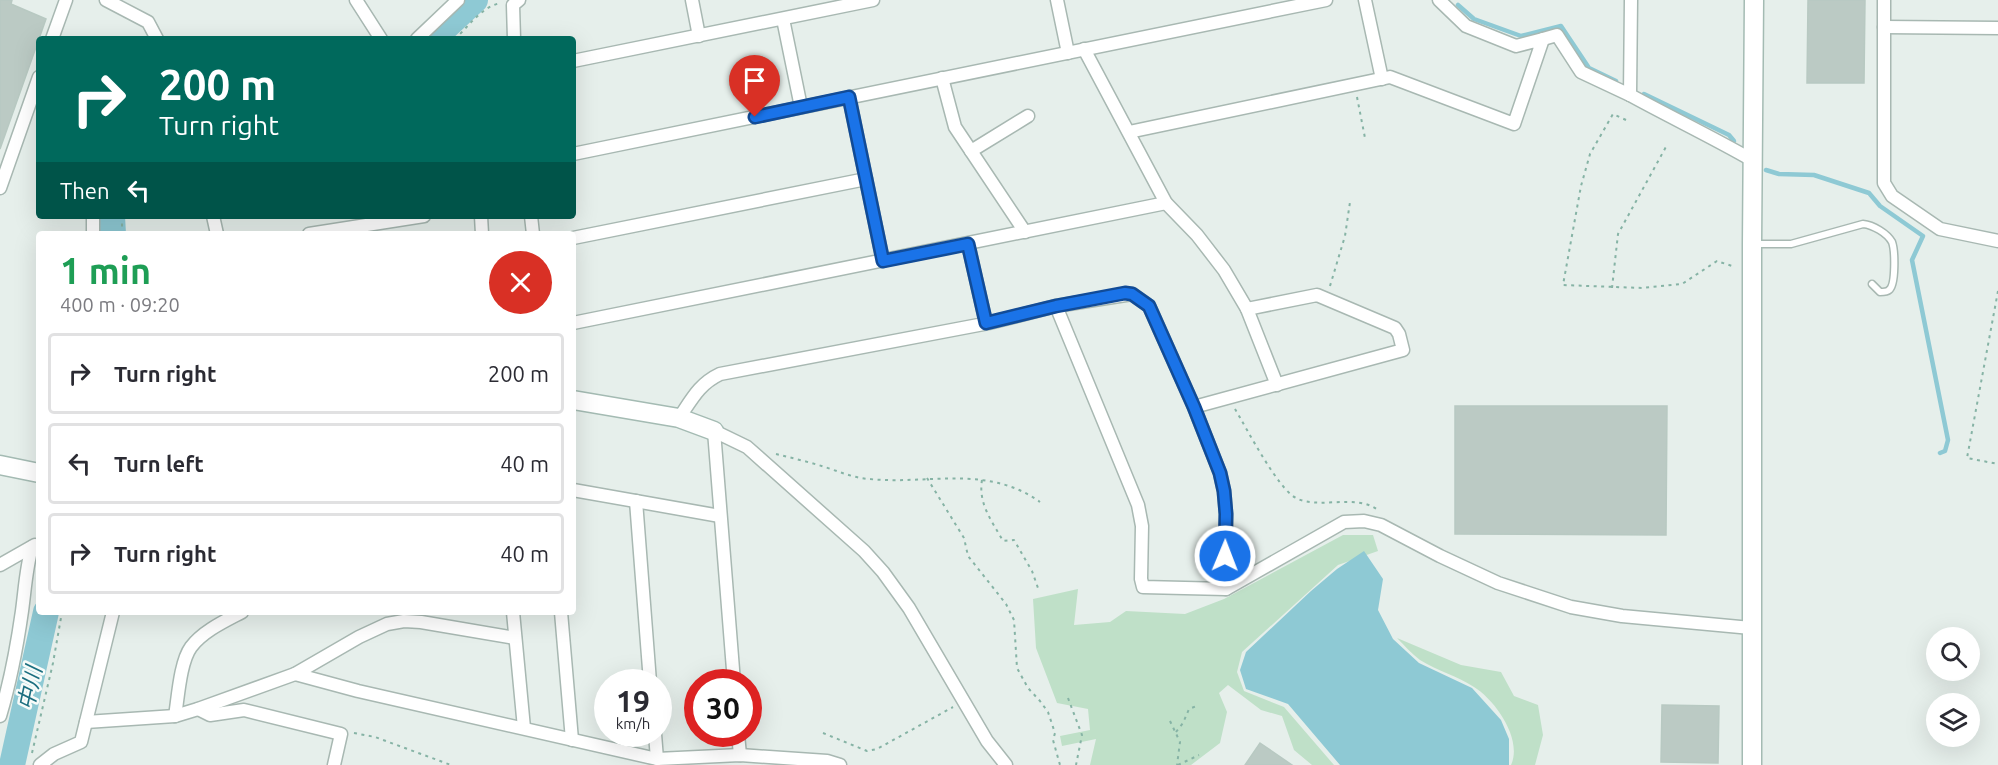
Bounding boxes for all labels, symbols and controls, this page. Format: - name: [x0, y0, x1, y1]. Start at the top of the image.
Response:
- pin: [729, 55, 780, 117]
- icon: right: [60, 60, 138, 138]
- text: 200 m: [159, 61, 276, 108]
- icon: arrive: [738, 64, 771, 97]
- text: Turn right: [159, 110, 279, 140]
- icon: left: [122, 174, 155, 207]
- text: Then: [60, 178, 110, 203]
- text: 1 min: [60, 250, 151, 291]
- button: close: [489, 251, 552, 314]
- text: 400 m · 09:20: [60, 293, 180, 316]
- icon: right: [63, 357, 96, 390]
- text: Turn right: [114, 361, 216, 386]
- text: 200 m: [488, 361, 549, 386]
- icon: left: [63, 447, 96, 480]
- text: Turn left: [114, 451, 204, 476]
- text: 40 m: [500, 451, 549, 476]
- position arrow: [1193, 524, 1257, 588]
- icon: right: [63, 537, 96, 570]
- text: Turn right: [114, 541, 216, 566]
- text: 40 m: [500, 541, 549, 566]
- map controls: [1926, 627, 1980, 747]
- button: search: [1926, 627, 1980, 681]
- water label: 中川: [12, 662, 46, 712]
- speed limit sign: 30: [684, 669, 762, 747]
- text: 19: [616, 684, 650, 718]
- button: layers: [1926, 693, 1980, 747]
- text: km/h: [616, 715, 650, 732]

